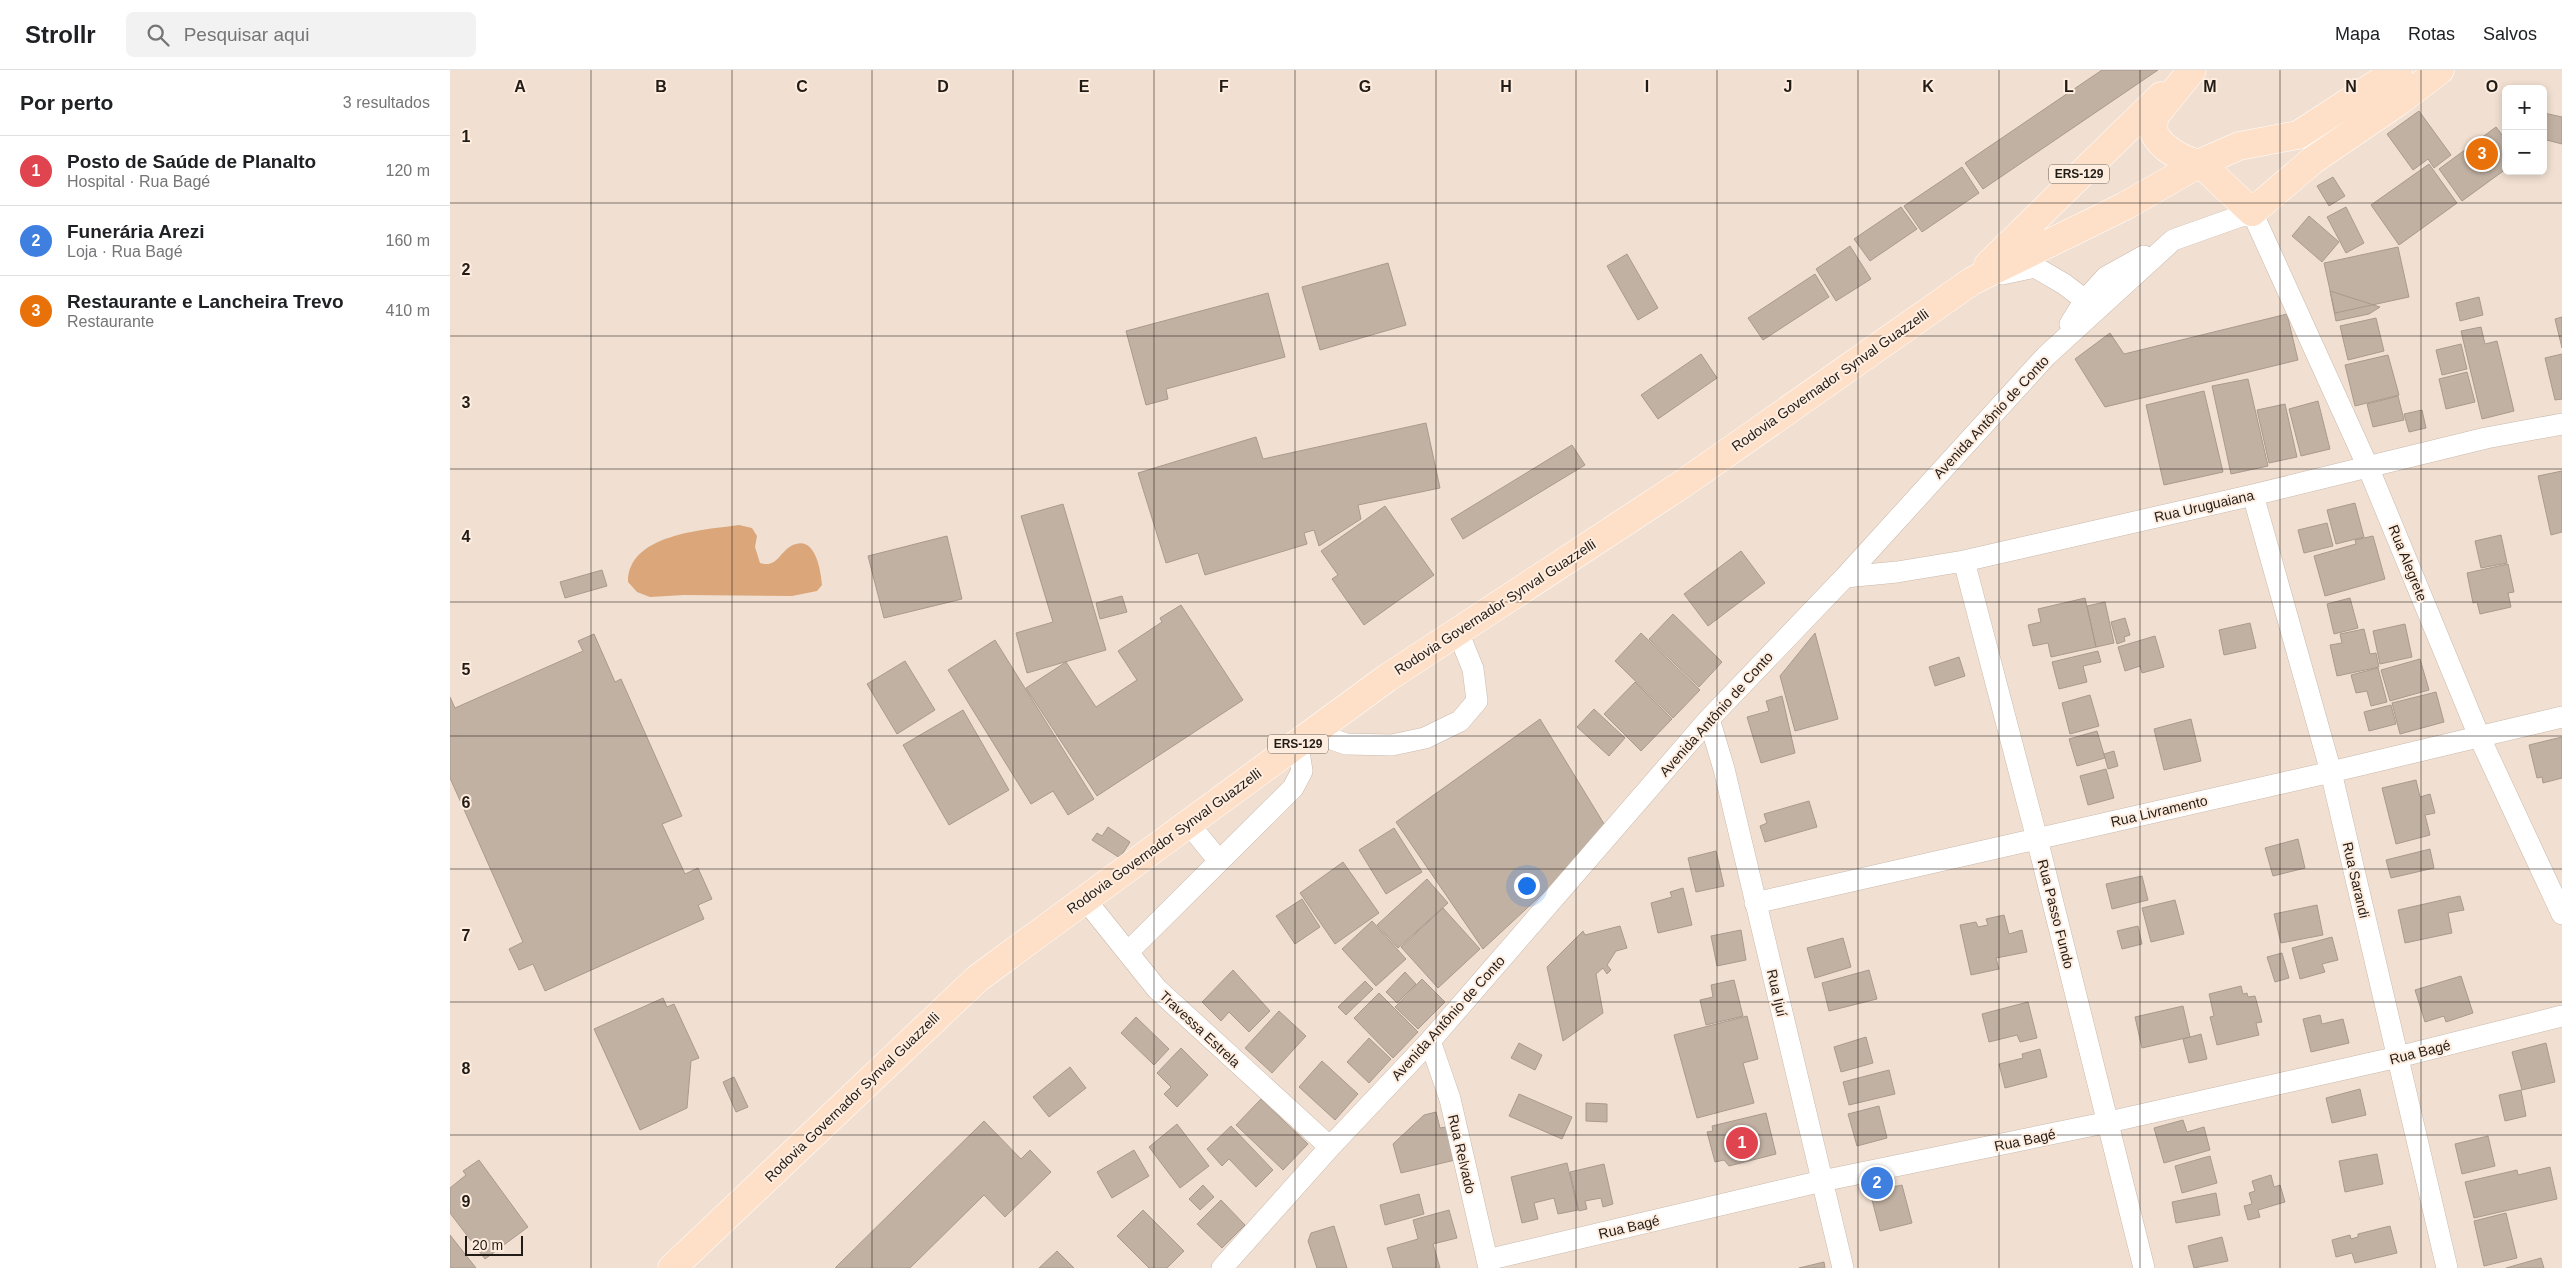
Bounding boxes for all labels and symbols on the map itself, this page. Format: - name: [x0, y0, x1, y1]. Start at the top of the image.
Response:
- text: A: [514, 78, 526, 95]
- text: B: [655, 78, 667, 95]
- text: C: [796, 78, 808, 95]
- text: D: [937, 78, 949, 95]
- text: E: [1079, 78, 1090, 95]
- text: F: [1219, 78, 1229, 95]
- text: G: [1359, 78, 1371, 95]
- text: H: [1500, 78, 1512, 95]
- text: I: [1645, 78, 1649, 95]
- text: J: [1784, 78, 1792, 95]
- text: K: [1922, 78, 1934, 95]
- text: L: [2064, 78, 2074, 95]
- text: M: [2203, 78, 2217, 95]
- text: N: [2345, 78, 2357, 95]
- text: O: [2486, 78, 2498, 95]
- text: 1: [462, 128, 471, 145]
- pin: 3: [2466, 135, 2498, 173]
- road number: ERS-129: [2049, 165, 2109, 184]
- text: 2: [462, 261, 471, 278]
- street label: Rodovia Governador Synval Guazzelli: [1729, 306, 1931, 454]
- street label: Avenida Antônio de Conto: [1930, 352, 2052, 482]
- text: 3: [462, 394, 471, 411]
- street label: Rua Uruguaiana: [2153, 487, 2256, 525]
- street label: Rua Alegrete: [2385, 522, 2431, 604]
- text: 4: [462, 528, 471, 545]
- street label: Rodovia Governador Synval Guazzelli: [1391, 536, 1599, 678]
- street label: Avenida Antônio de Conto: [1656, 648, 1776, 779]
- text: 5: [462, 661, 471, 678]
- road number: ERS-129: [1268, 734, 1328, 754]
- street label: Rodovia Governador Synval Guazzelli: [1064, 765, 1264, 917]
- street label: Rua Livramento: [2109, 792, 2209, 830]
- text: 6: [462, 794, 471, 811]
- street label: Rua Sarandi: [2339, 840, 2373, 920]
- street label: Rua Passo Fundo: [2035, 858, 2077, 971]
- your location: [1514, 873, 1540, 899]
- text: 7: [462, 927, 471, 944]
- street label: Avenida Antônio de Conto: [1388, 952, 1508, 1083]
- street label: Rua Ijuí: [1764, 968, 1790, 1018]
- street label: Travessa Estrela: [1156, 988, 1244, 1071]
- street label: Rodovia Governador Synval Guazzelli: [761, 1009, 943, 1185]
- street label: Rua Bagé: [2388, 1037, 2452, 1067]
- text: 8: [462, 1060, 471, 1077]
- street label: Rua Relvado: [1445, 1113, 1479, 1195]
- pin: 1: [1726, 1124, 1758, 1162]
- street label: Rua Bagé: [1993, 1126, 2057, 1154]
- pin: 2: [1861, 1164, 1893, 1202]
- text: 9: [462, 1193, 471, 1210]
- street label: Rua Bagé: [1597, 1212, 1661, 1242]
- scale bar: [465, 1233, 522, 1256]

